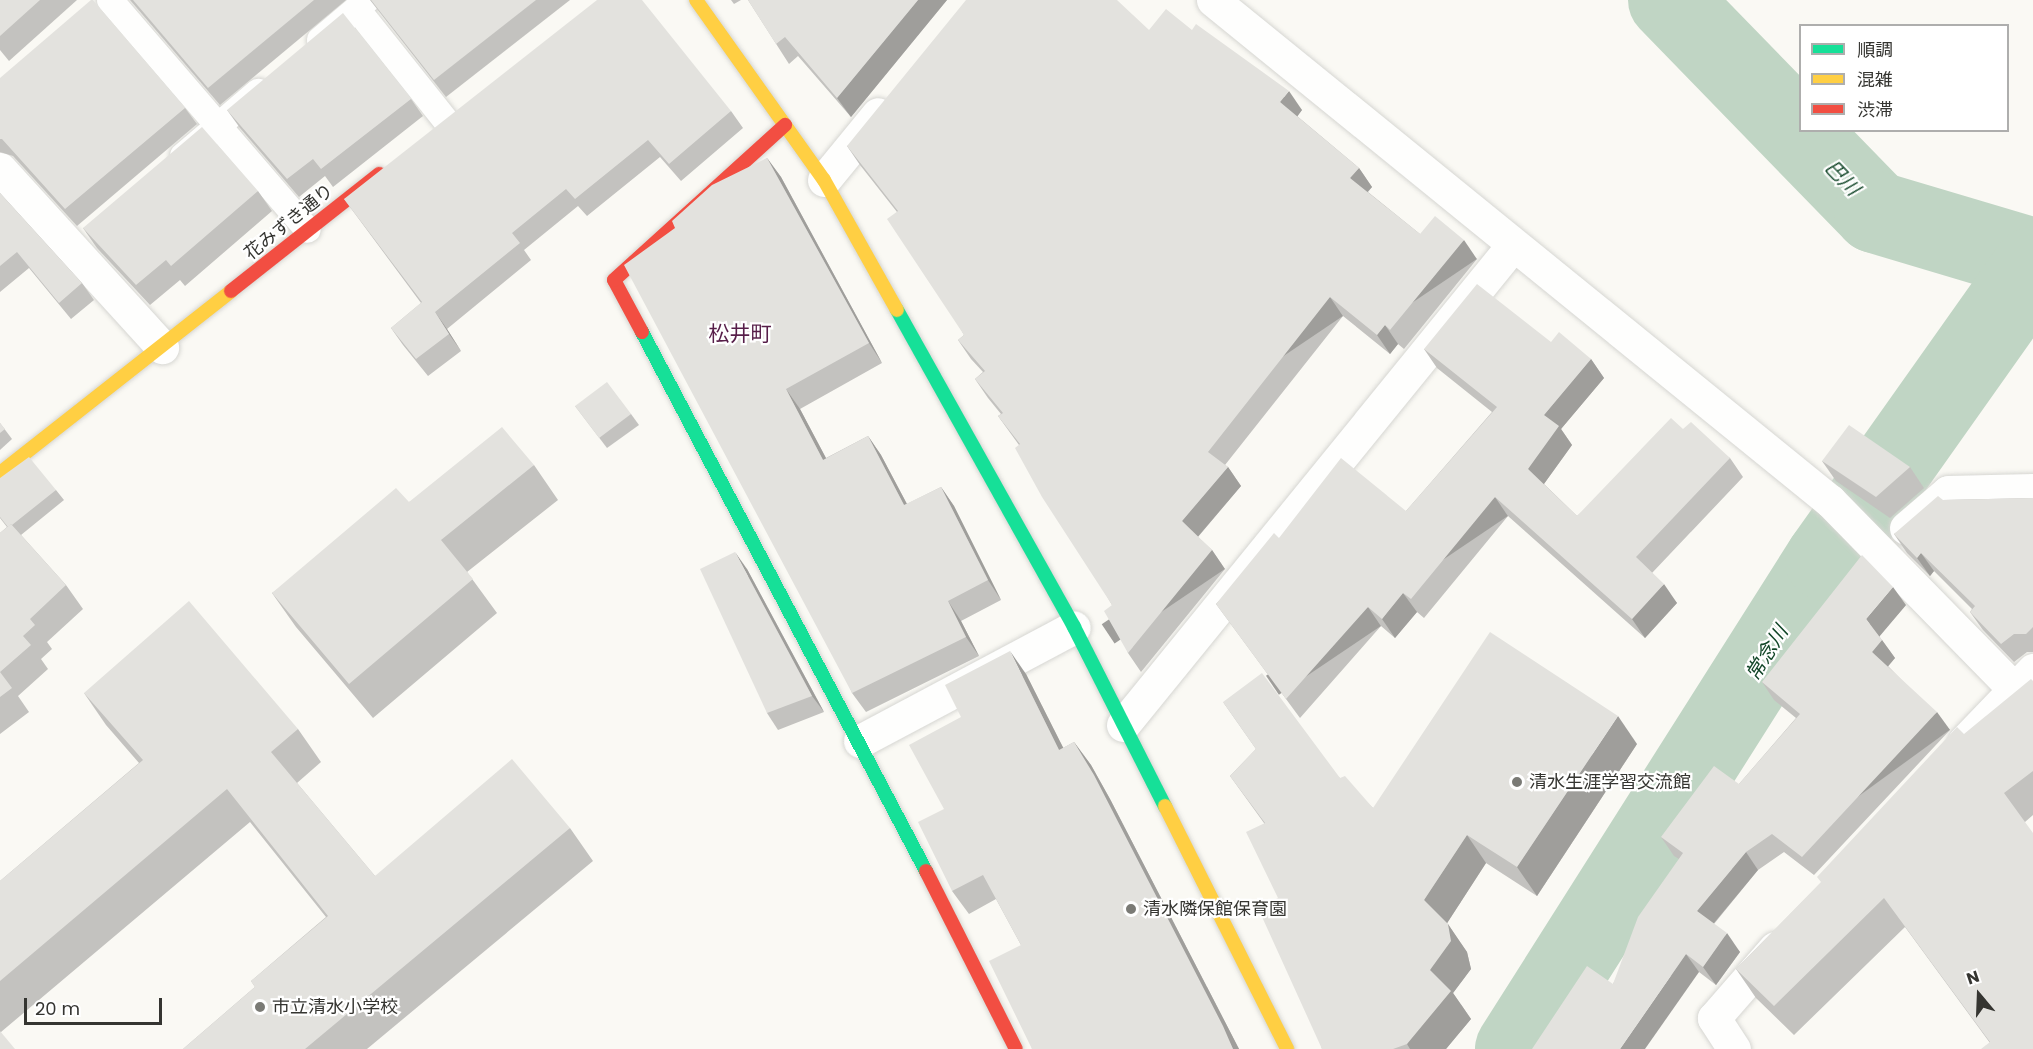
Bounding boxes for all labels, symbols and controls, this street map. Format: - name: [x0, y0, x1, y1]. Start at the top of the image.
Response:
- legend: [1799, 24, 2009, 132]
- text: 順調: [1857, 37, 1893, 62]
- text: 混雑: [1857, 67, 1893, 92]
- text: 渋滞: [1857, 97, 1893, 122]
- water label: 巴川: [1819, 155, 1865, 201]
- street label: 花みずき通り: [240, 180, 338, 264]
- district label: 松井町: [709, 321, 771, 347]
- water label: 常念川: [1741, 621, 1793, 685]
- place label: 清水生涯学習交流館: [1529, 771, 1691, 793]
- marker: 清水生涯学習交流館: [1510, 775, 1524, 789]
- place label: 清水隣保館保育園: [1143, 898, 1287, 920]
- marker: 清水隣保館保育園: [1124, 902, 1138, 916]
- north arrow: [1949, 965, 2009, 1025]
- text: N: [1964, 965, 1982, 990]
- scale bar: [27, 986, 165, 1024]
- text: 20 m: [35, 996, 80, 1021]
- place label: 市立清水小学校: [272, 996, 398, 1018]
- marker: 市立清水小学校: [253, 1000, 267, 1014]

